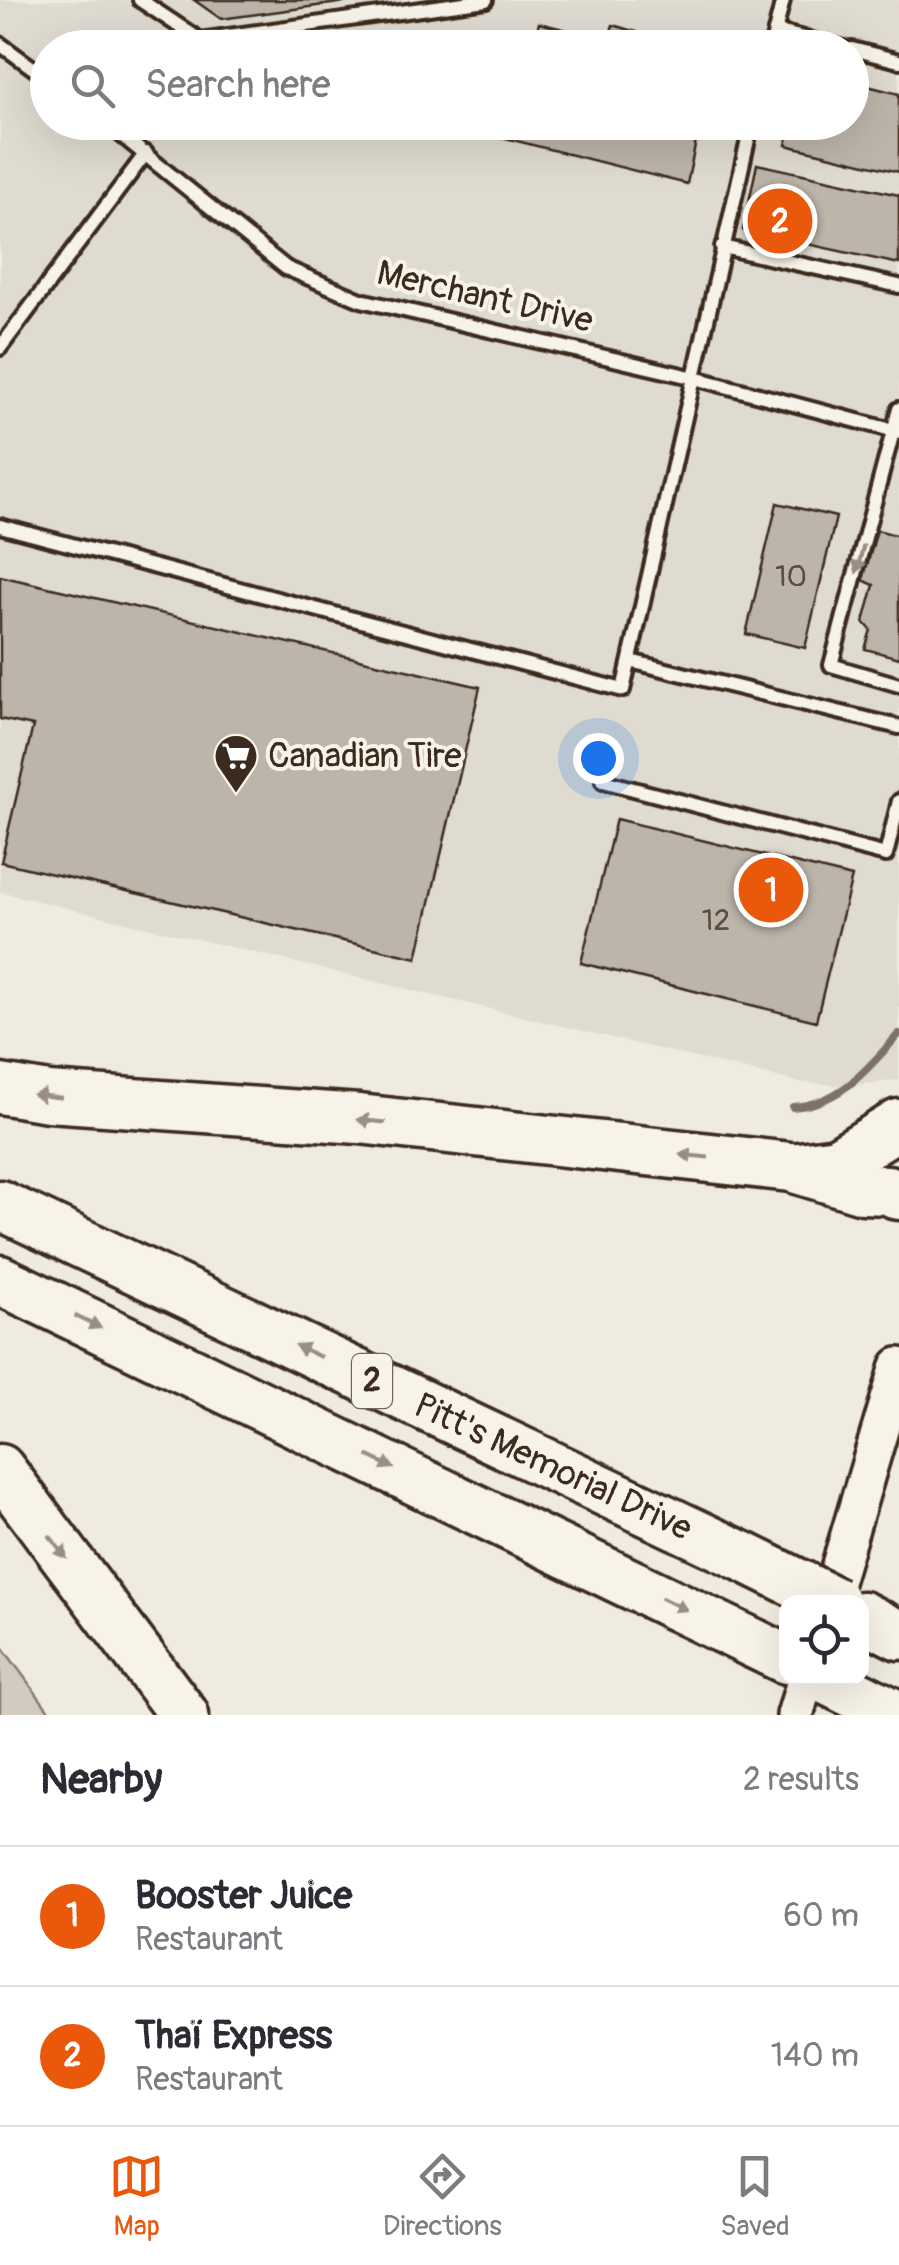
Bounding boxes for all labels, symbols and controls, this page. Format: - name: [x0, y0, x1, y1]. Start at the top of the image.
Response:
- search box: [30, 30, 869, 140]
- icon: search: [65, 58, 120, 113]
- text: Search here: [145, 61, 331, 109]
- pin: 2: [748, 184, 812, 258]
- street label: Merchant Drive: [373, 251, 597, 343]
- one-way arrow: [851, 544, 867, 575]
- house number: 10: [775, 558, 807, 595]
- supermarket icon: Canadian Tire: [213, 733, 259, 794]
- your location: [573, 733, 624, 784]
- place label: Canadian Tire: [268, 734, 462, 778]
- pin: 1: [738, 852, 804, 928]
- house number: 12: [702, 902, 730, 939]
- one-way arrow: [30, 1087, 62, 1103]
- one-way arrow: [354, 1113, 386, 1129]
- one-way arrow: [677, 1148, 709, 1164]
- one-way arrow: [74, 1314, 103, 1331]
- one-way arrow: [293, 1342, 322, 1359]
- road number: 2: [352, 1354, 392, 1408]
- street label: Pitt's Memorial Drive: [407, 1383, 699, 1551]
- one-way arrow: [367, 1454, 396, 1471]
- one-way arrow: [48, 1534, 68, 1560]
- one-way arrow: [660, 1595, 689, 1612]
- map controls: [779, 1595, 869, 1685]
- button: locate: [779, 1595, 869, 1685]
- text: Nearby: [40, 1754, 162, 1806]
- text: 2 results: [743, 1760, 859, 1800]
- text: Booster Juice: [135, 1872, 352, 1920]
- text: 1: [66, 1896, 79, 1936]
- text: 60 m: [783, 1896, 859, 1936]
- text: Restaurant: [135, 1920, 283, 1960]
- text: Thaï Express: [135, 2012, 332, 2060]
- text: 2: [64, 2036, 81, 2076]
- text: 140 m: [771, 2036, 859, 2076]
- text: Restaurant: [135, 2060, 283, 2100]
- tab: Map: [109, 2149, 164, 2244]
- tab: Directions: [383, 2149, 502, 2244]
- tab: Saved: [720, 2149, 790, 2244]

